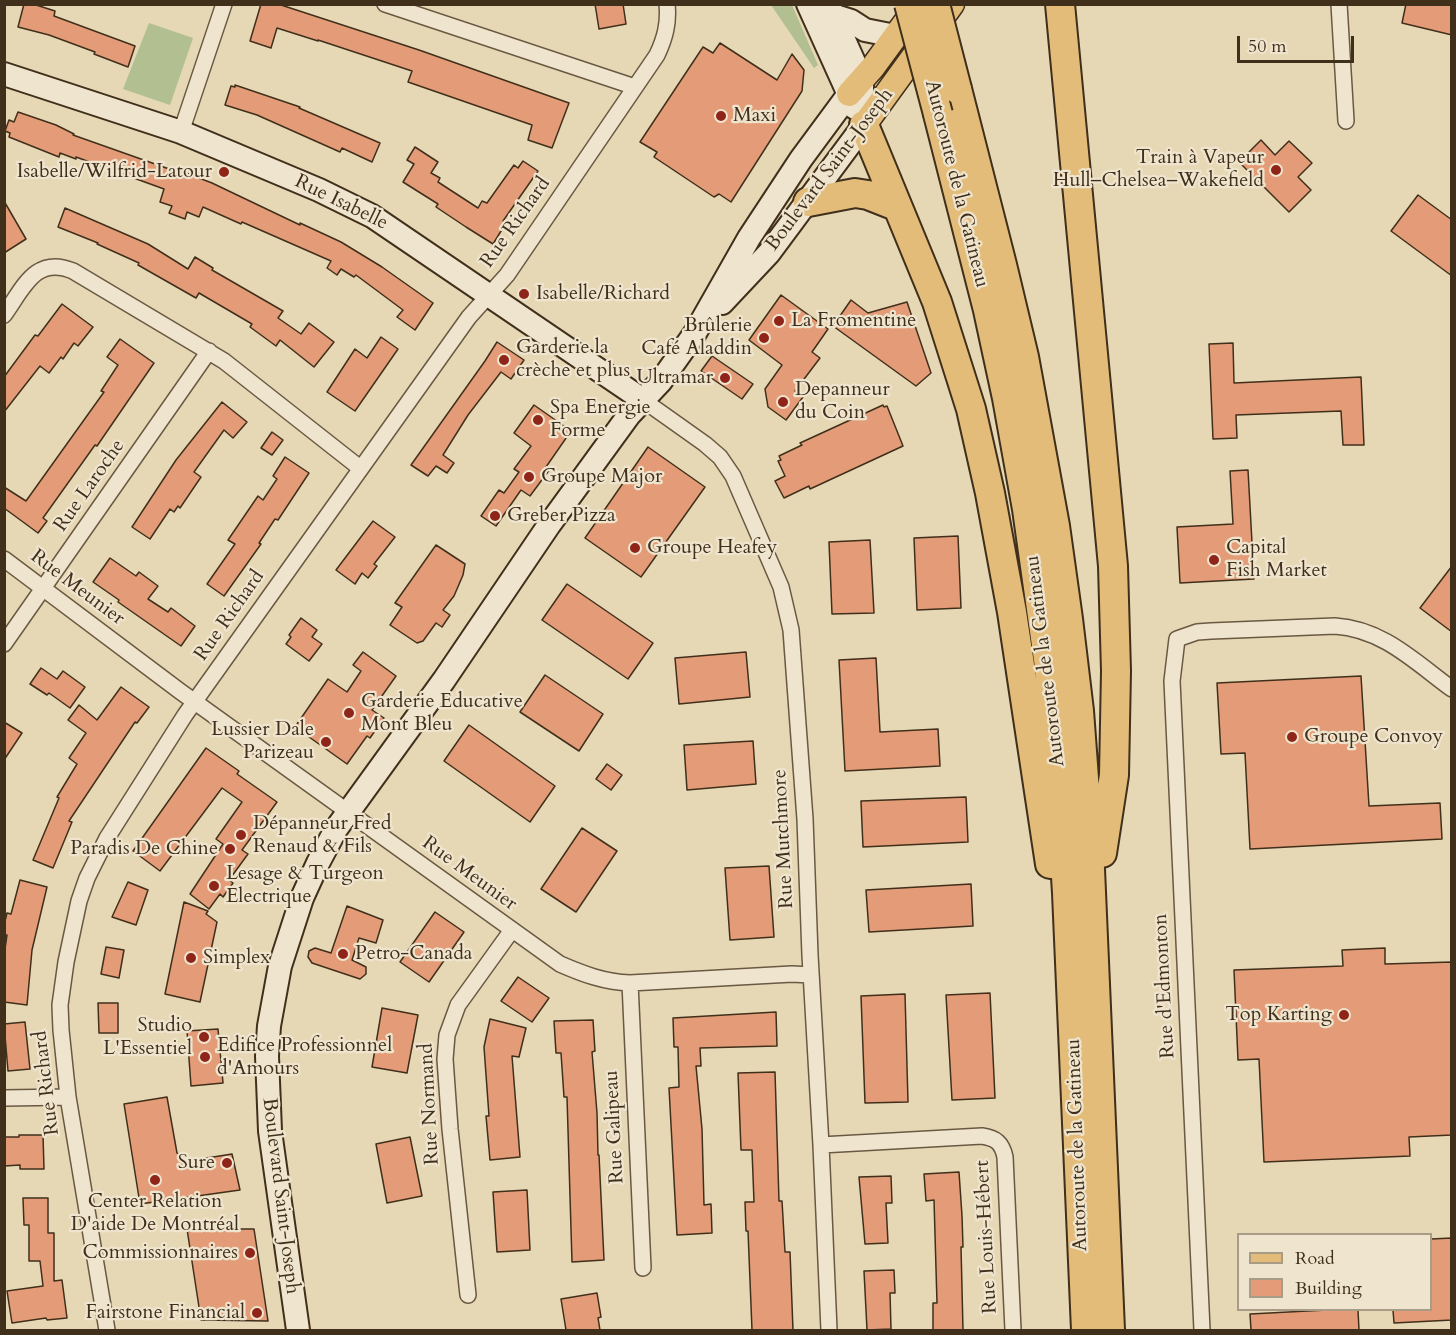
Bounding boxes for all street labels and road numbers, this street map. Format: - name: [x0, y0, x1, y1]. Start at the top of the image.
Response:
- street label: Autoroute de la Gatineau: [919, 78, 993, 290]
- street label: Boulevard Saint-Joseph: [761, 84, 899, 256]
- street label: Rue Isabelle: [291, 170, 391, 236]
- street label: Rue Richard: [476, 173, 556, 273]
- street label: Rue Laroche: [49, 435, 131, 537]
- street label: Rue Meunier: [25, 545, 129, 631]
- street label: Autoroute de la Gatineau: [1021, 554, 1071, 768]
- street label: Rue Richard: [190, 566, 270, 666]
- street label: Rue Mutchmore: [768, 769, 800, 909]
- street label: Rue Meunier: [417, 832, 521, 916]
- street label: Rue d'Edmonton: [1149, 913, 1181, 1059]
- street label: Rue Richard: [29, 1029, 65, 1137]
- street label: Autoroute de la Gatineau: [1062, 1038, 1094, 1252]
- street label: Rue Normand: [415, 1042, 445, 1166]
- street label: Rue Galipeau: [600, 1070, 630, 1184]
- street label: Boulevard Saint-Joseph: [256, 1097, 304, 1295]
- street label: Rue Louis-Hébert: [971, 1160, 1003, 1314]

